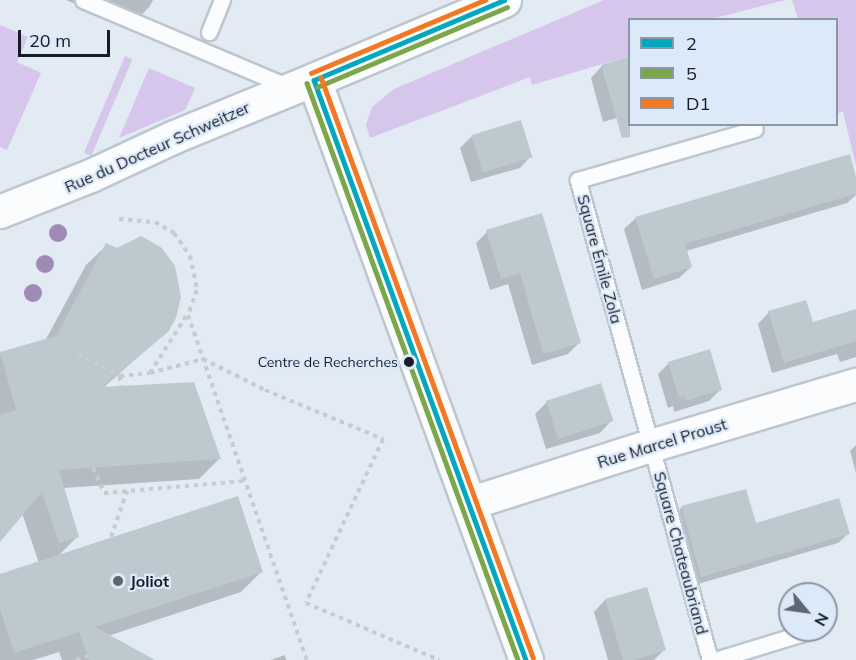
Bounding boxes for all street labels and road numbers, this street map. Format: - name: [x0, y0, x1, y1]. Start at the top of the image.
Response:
- street label: Rue du Docteur Schweitzer: [62, 97, 252, 197]
- street label: Square Émile Zola: [574, 192, 626, 326]
- street label: Rue Marcel Proust: [595, 414, 729, 472]
- street label: Square Chateaubriand: [650, 469, 712, 637]

